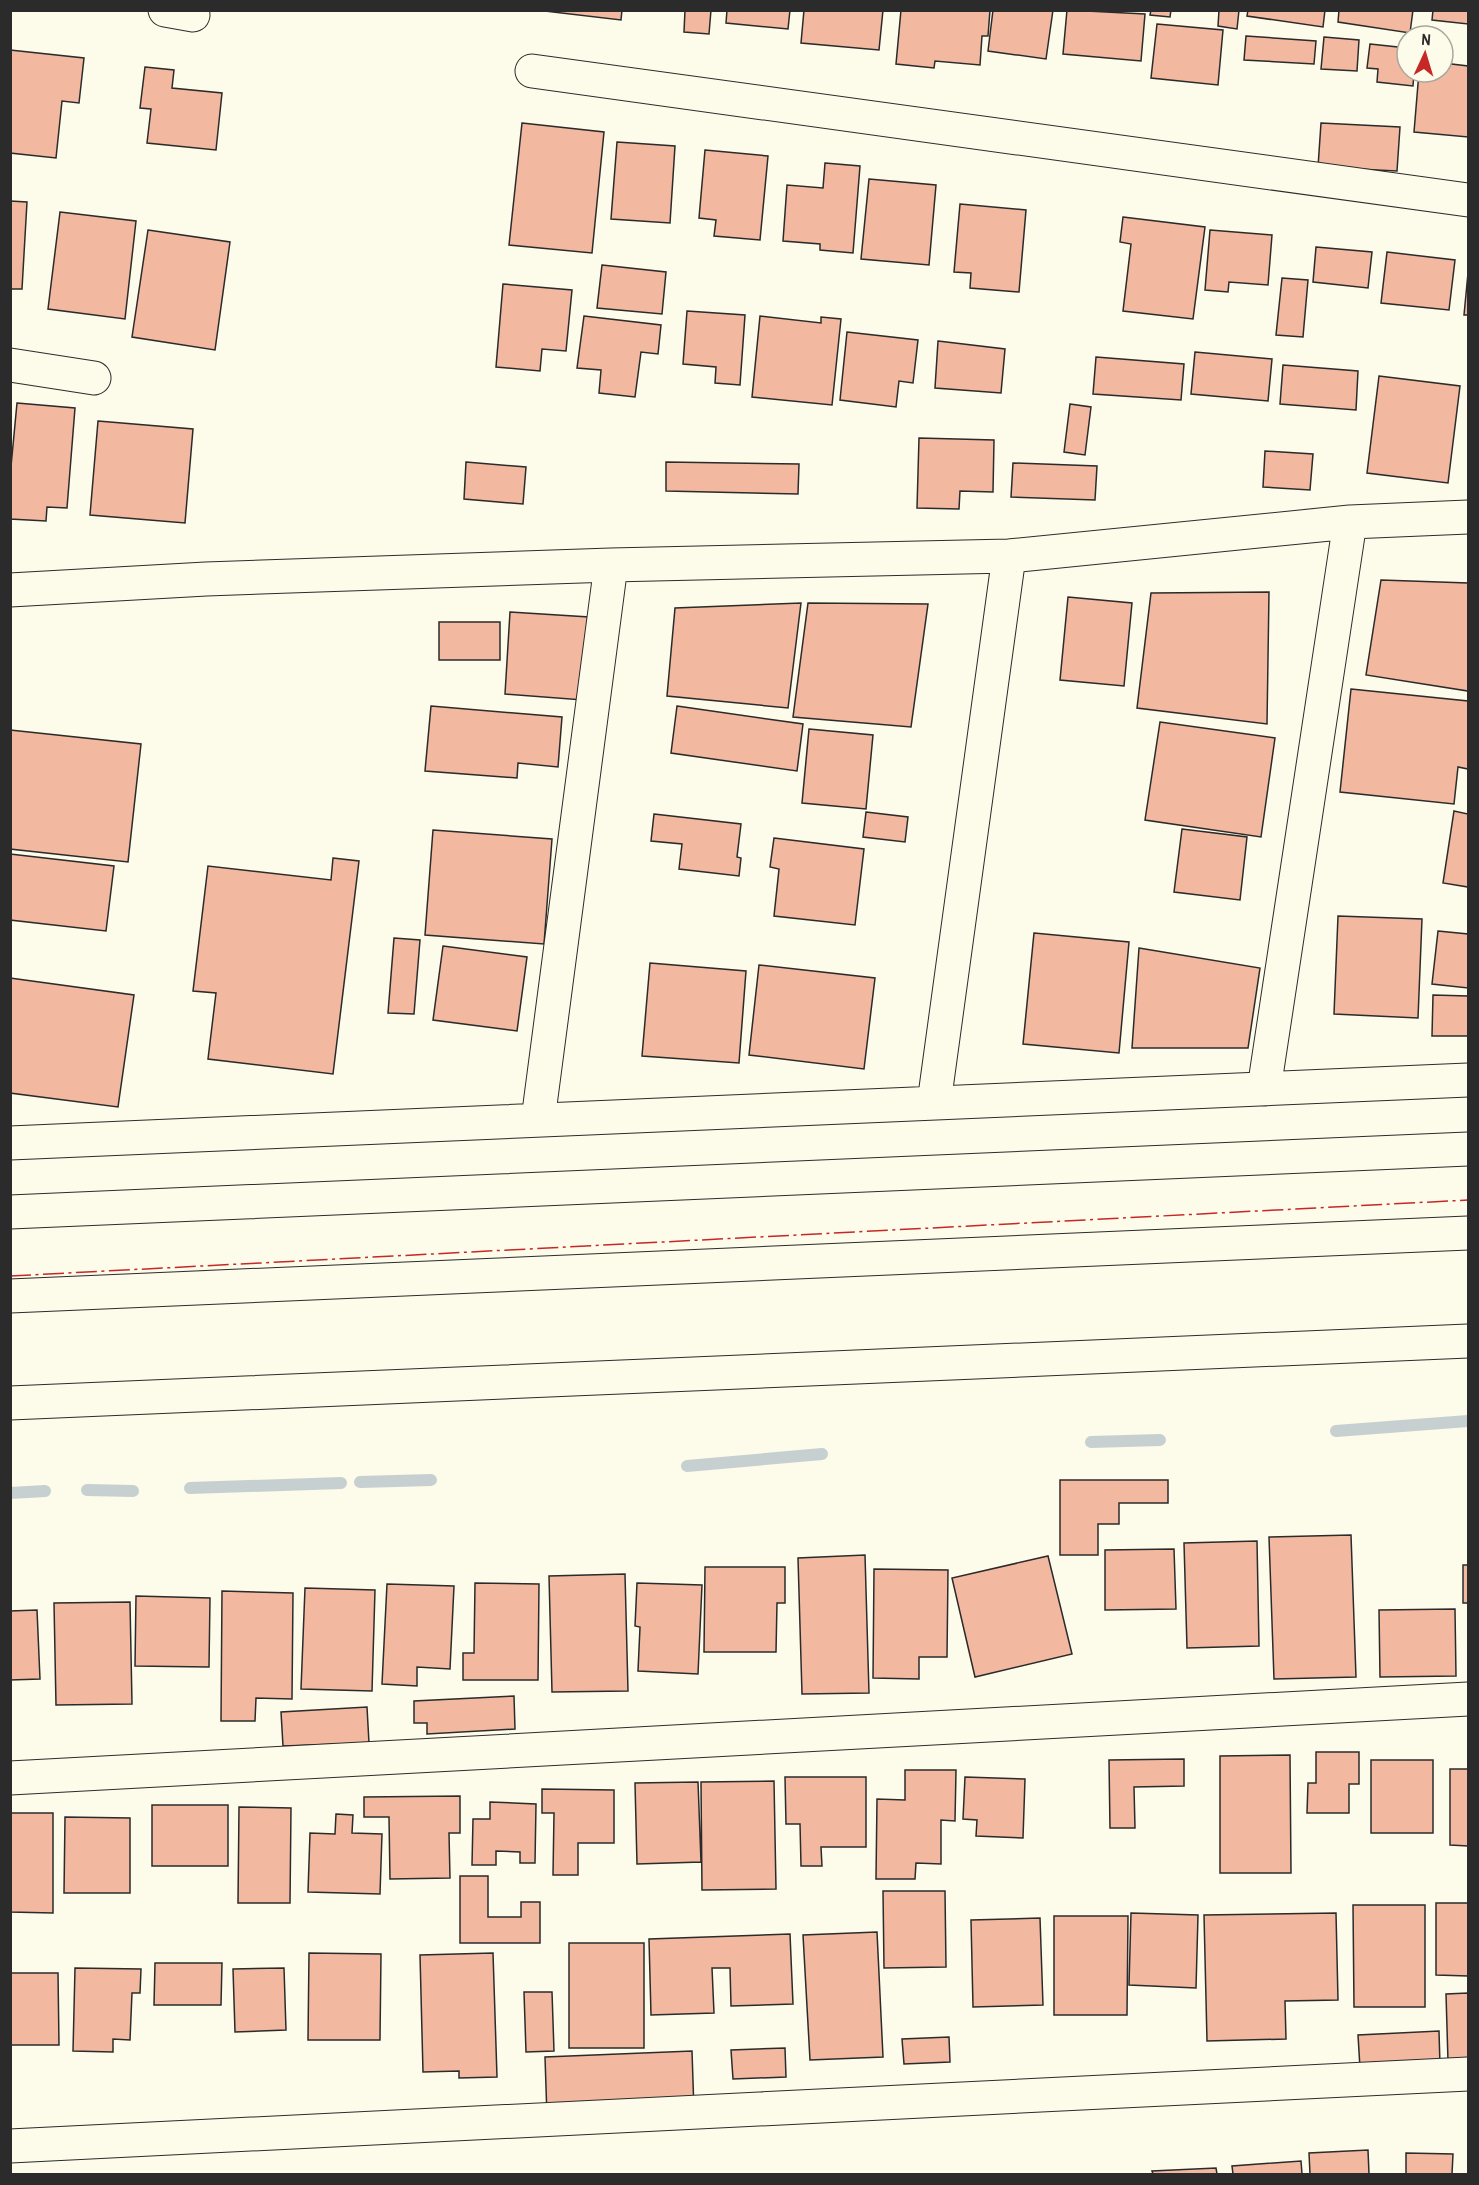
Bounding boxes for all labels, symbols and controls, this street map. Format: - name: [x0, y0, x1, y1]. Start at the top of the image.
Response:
- north arrow: [1395, 24, 1455, 84]
- text: N: [1421, 28, 1432, 50]

